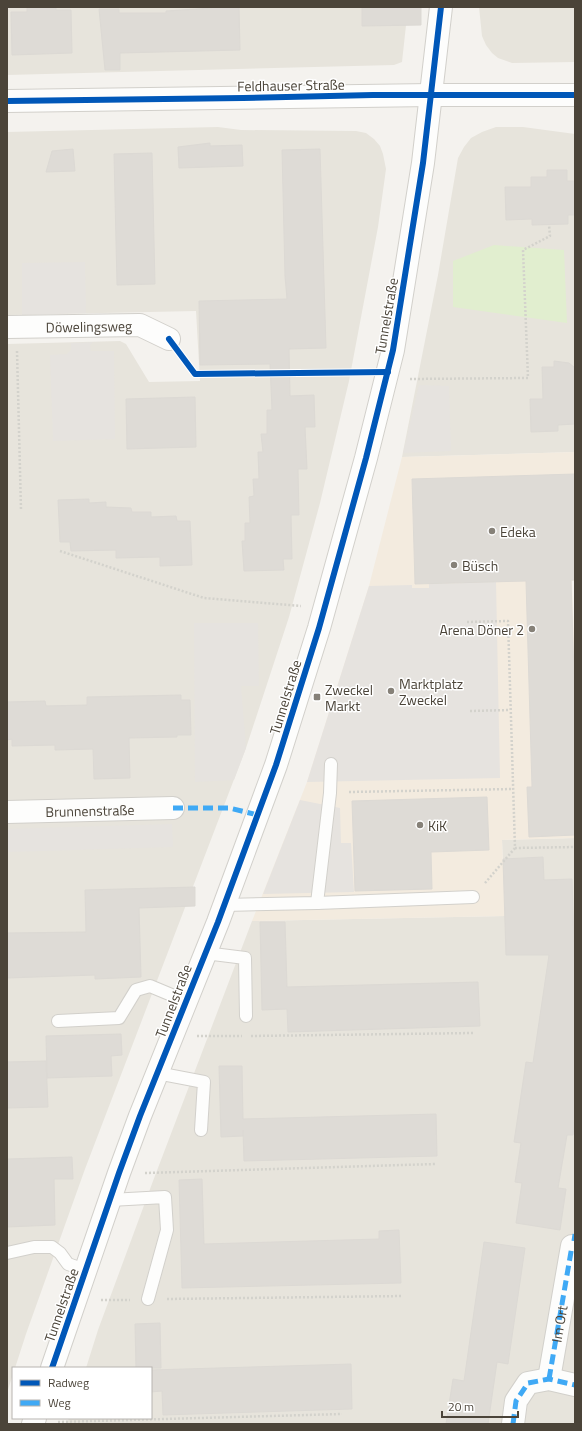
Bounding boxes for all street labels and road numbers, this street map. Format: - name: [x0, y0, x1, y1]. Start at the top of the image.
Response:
- street label: Feldhauser Straße: [237, 74, 345, 96]
- street label: Tunnelstraße: [369, 276, 403, 356]
- street label: Döwelingsweg: [46, 315, 132, 337]
- street label: Tunnelstraße: [264, 657, 306, 737]
- street label: Brunnenstraße: [45, 798, 135, 822]
- street label: Tunnelstraße: [149, 961, 197, 1041]
- street label: Tunnelstraße: [38, 1265, 84, 1345]
- street label: Im Ort: [545, 1304, 572, 1344]

